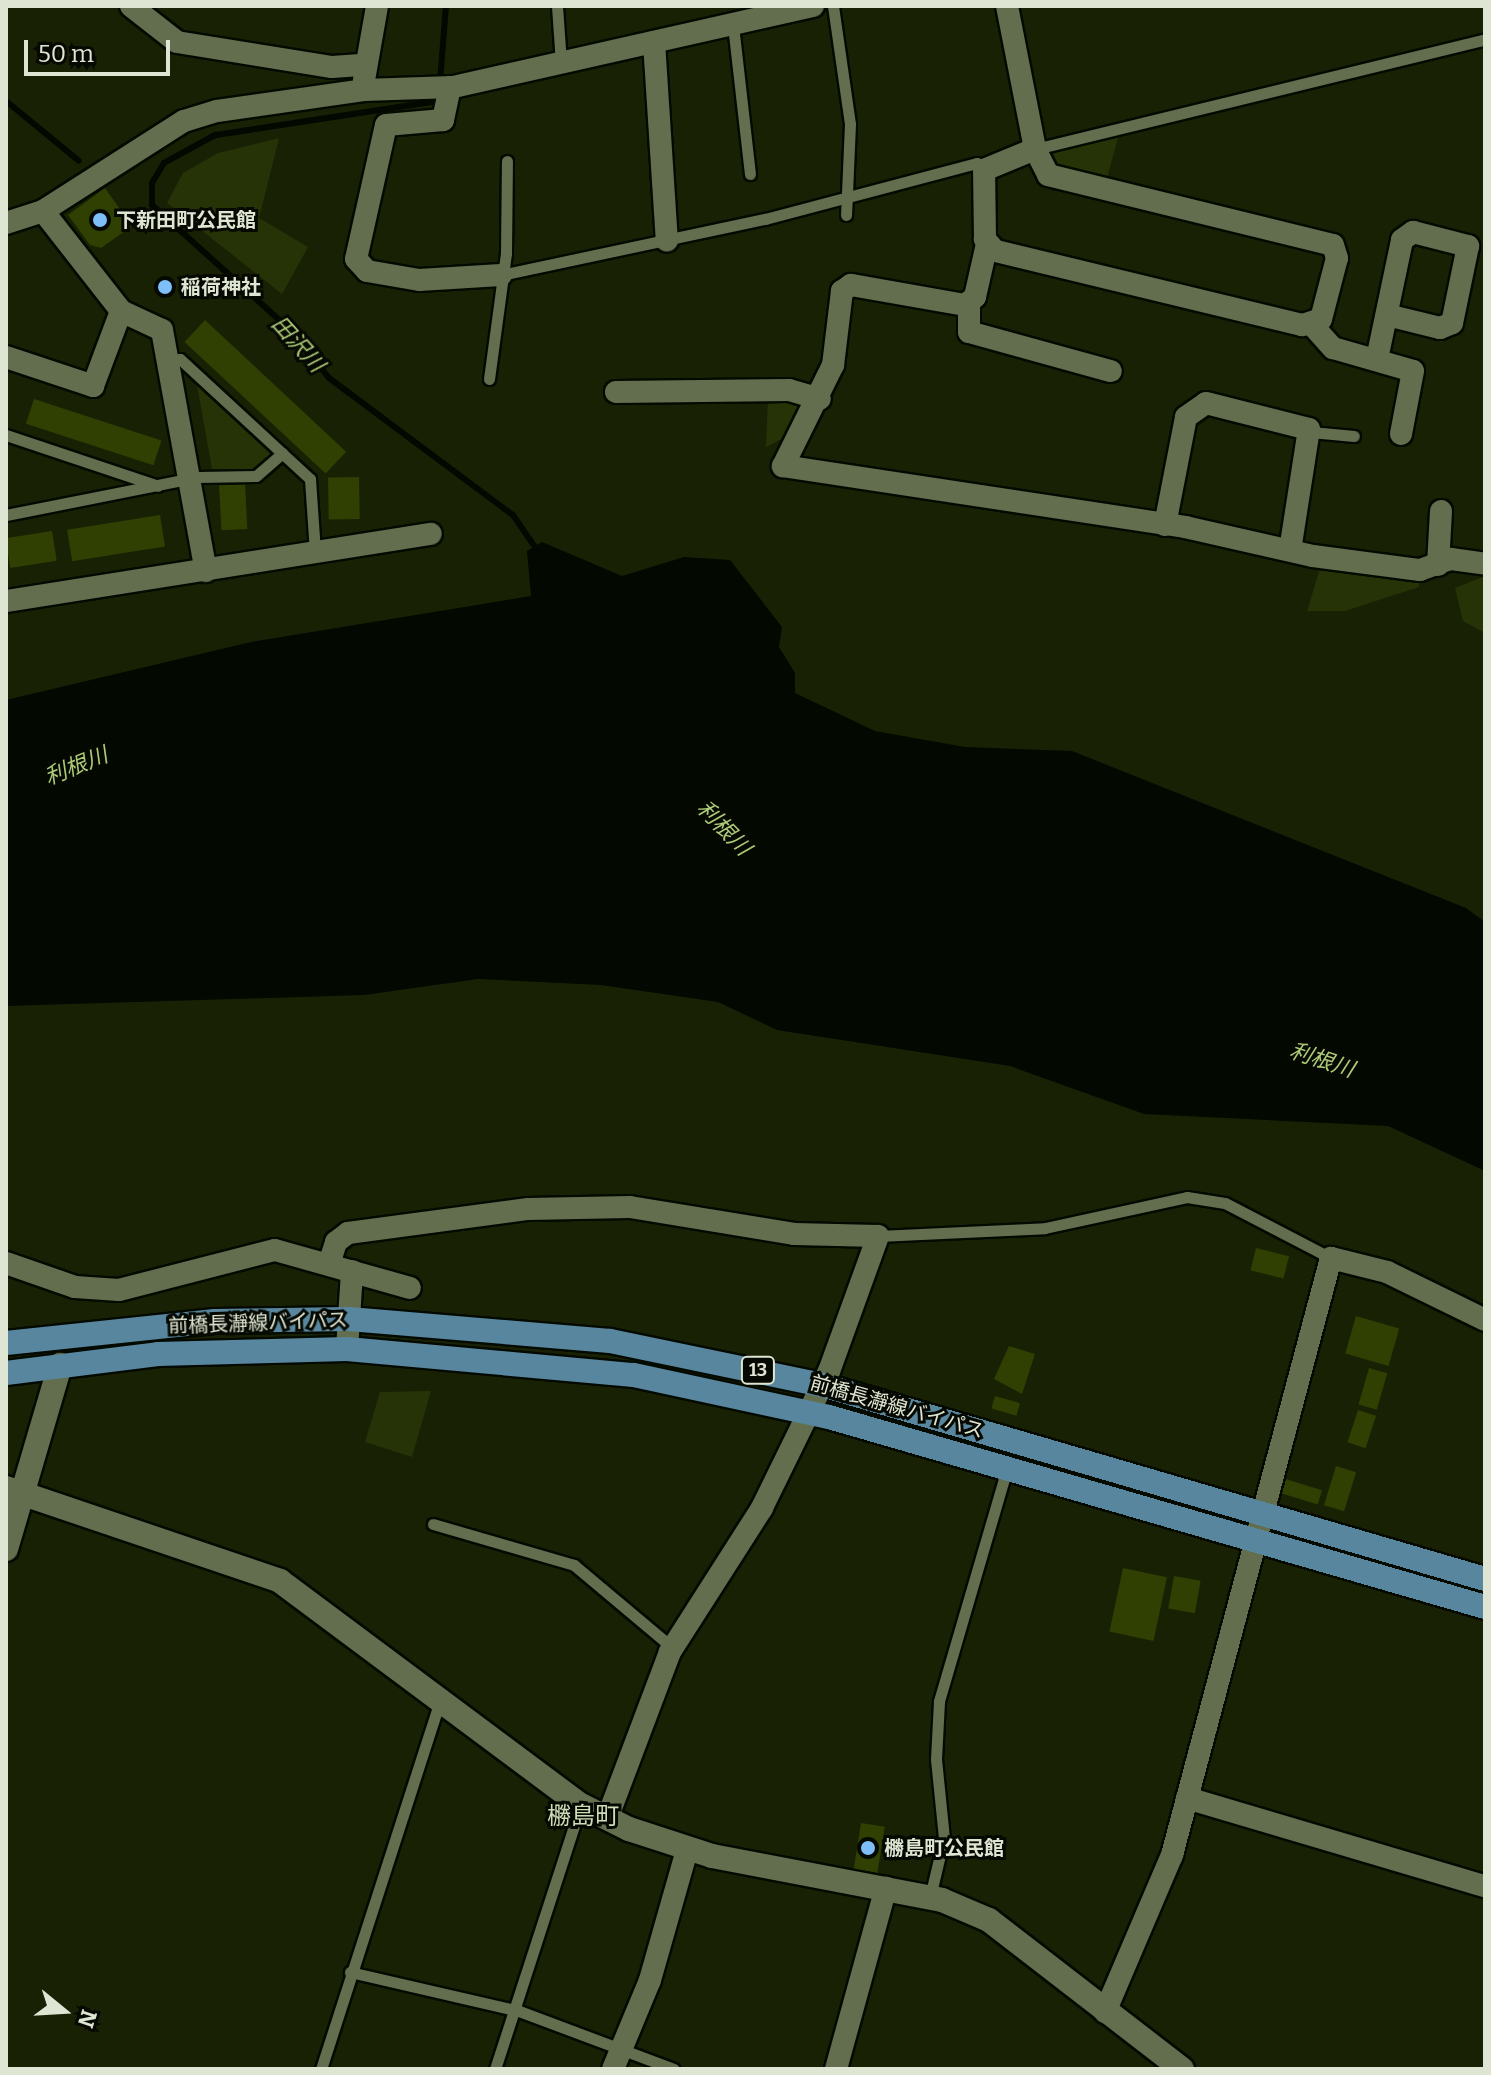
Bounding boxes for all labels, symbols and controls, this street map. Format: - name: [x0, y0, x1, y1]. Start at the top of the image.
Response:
- scale bar: [28, 24, 174, 74]
- text: 50 m: [38, 40, 94, 68]
- place label: 下新田町公民館: [116, 208, 256, 232]
- marker: 下新田町公民館: [91, 211, 109, 229]
- place label: 稲荷神社: [181, 275, 261, 299]
- marker: 稲荷神社: [156, 278, 174, 296]
- water label: 田沢川: [266, 311, 330, 377]
- water label: 利根川: [40, 741, 112, 791]
- water label: 利根川: [692, 795, 756, 861]
- water label: 利根川: [1287, 1037, 1357, 1083]
- street label: 前橋長瀞線バイパス: [168, 1308, 348, 1338]
- road number: 13: [740, 1356, 776, 1384]
- street label: 前橋長瀞線バイパス: [807, 1371, 987, 1443]
- district label: 橳島町: [547, 1803, 619, 1831]
- place label: 橳島町公民館: [884, 1836, 1004, 1860]
- marker: 橳島町公民館: [859, 1839, 877, 1857]
- north arrow: [24, 1971, 104, 2051]
- text: N: [72, 2006, 103, 2031]

